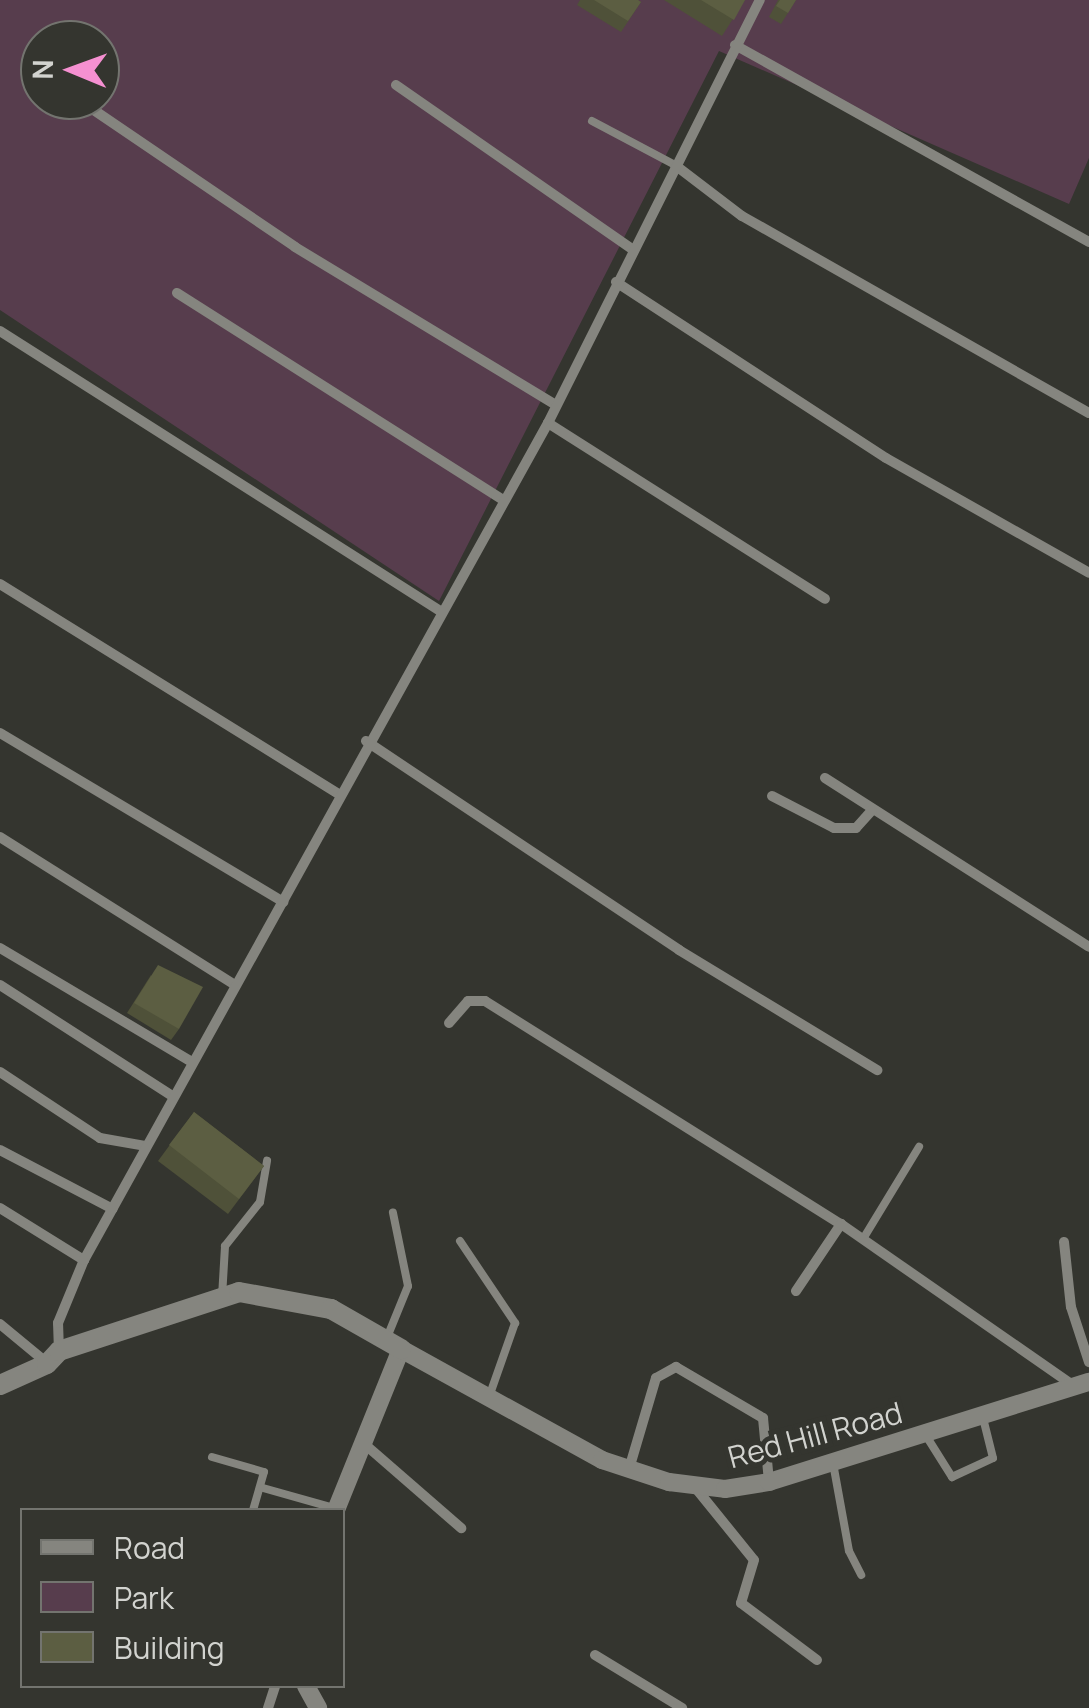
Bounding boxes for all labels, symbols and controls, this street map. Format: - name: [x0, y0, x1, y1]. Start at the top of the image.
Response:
- north arrow: [20, 20, 120, 120]
- text: N: [23, 59, 61, 80]
- street label: Red Hill Road: [724, 1394, 906, 1476]
- legend: [20, 1508, 345, 1688]
- text: Road: [114, 1527, 185, 1568]
- text: Park: [114, 1577, 174, 1618]
- text: Building: [114, 1627, 225, 1668]

